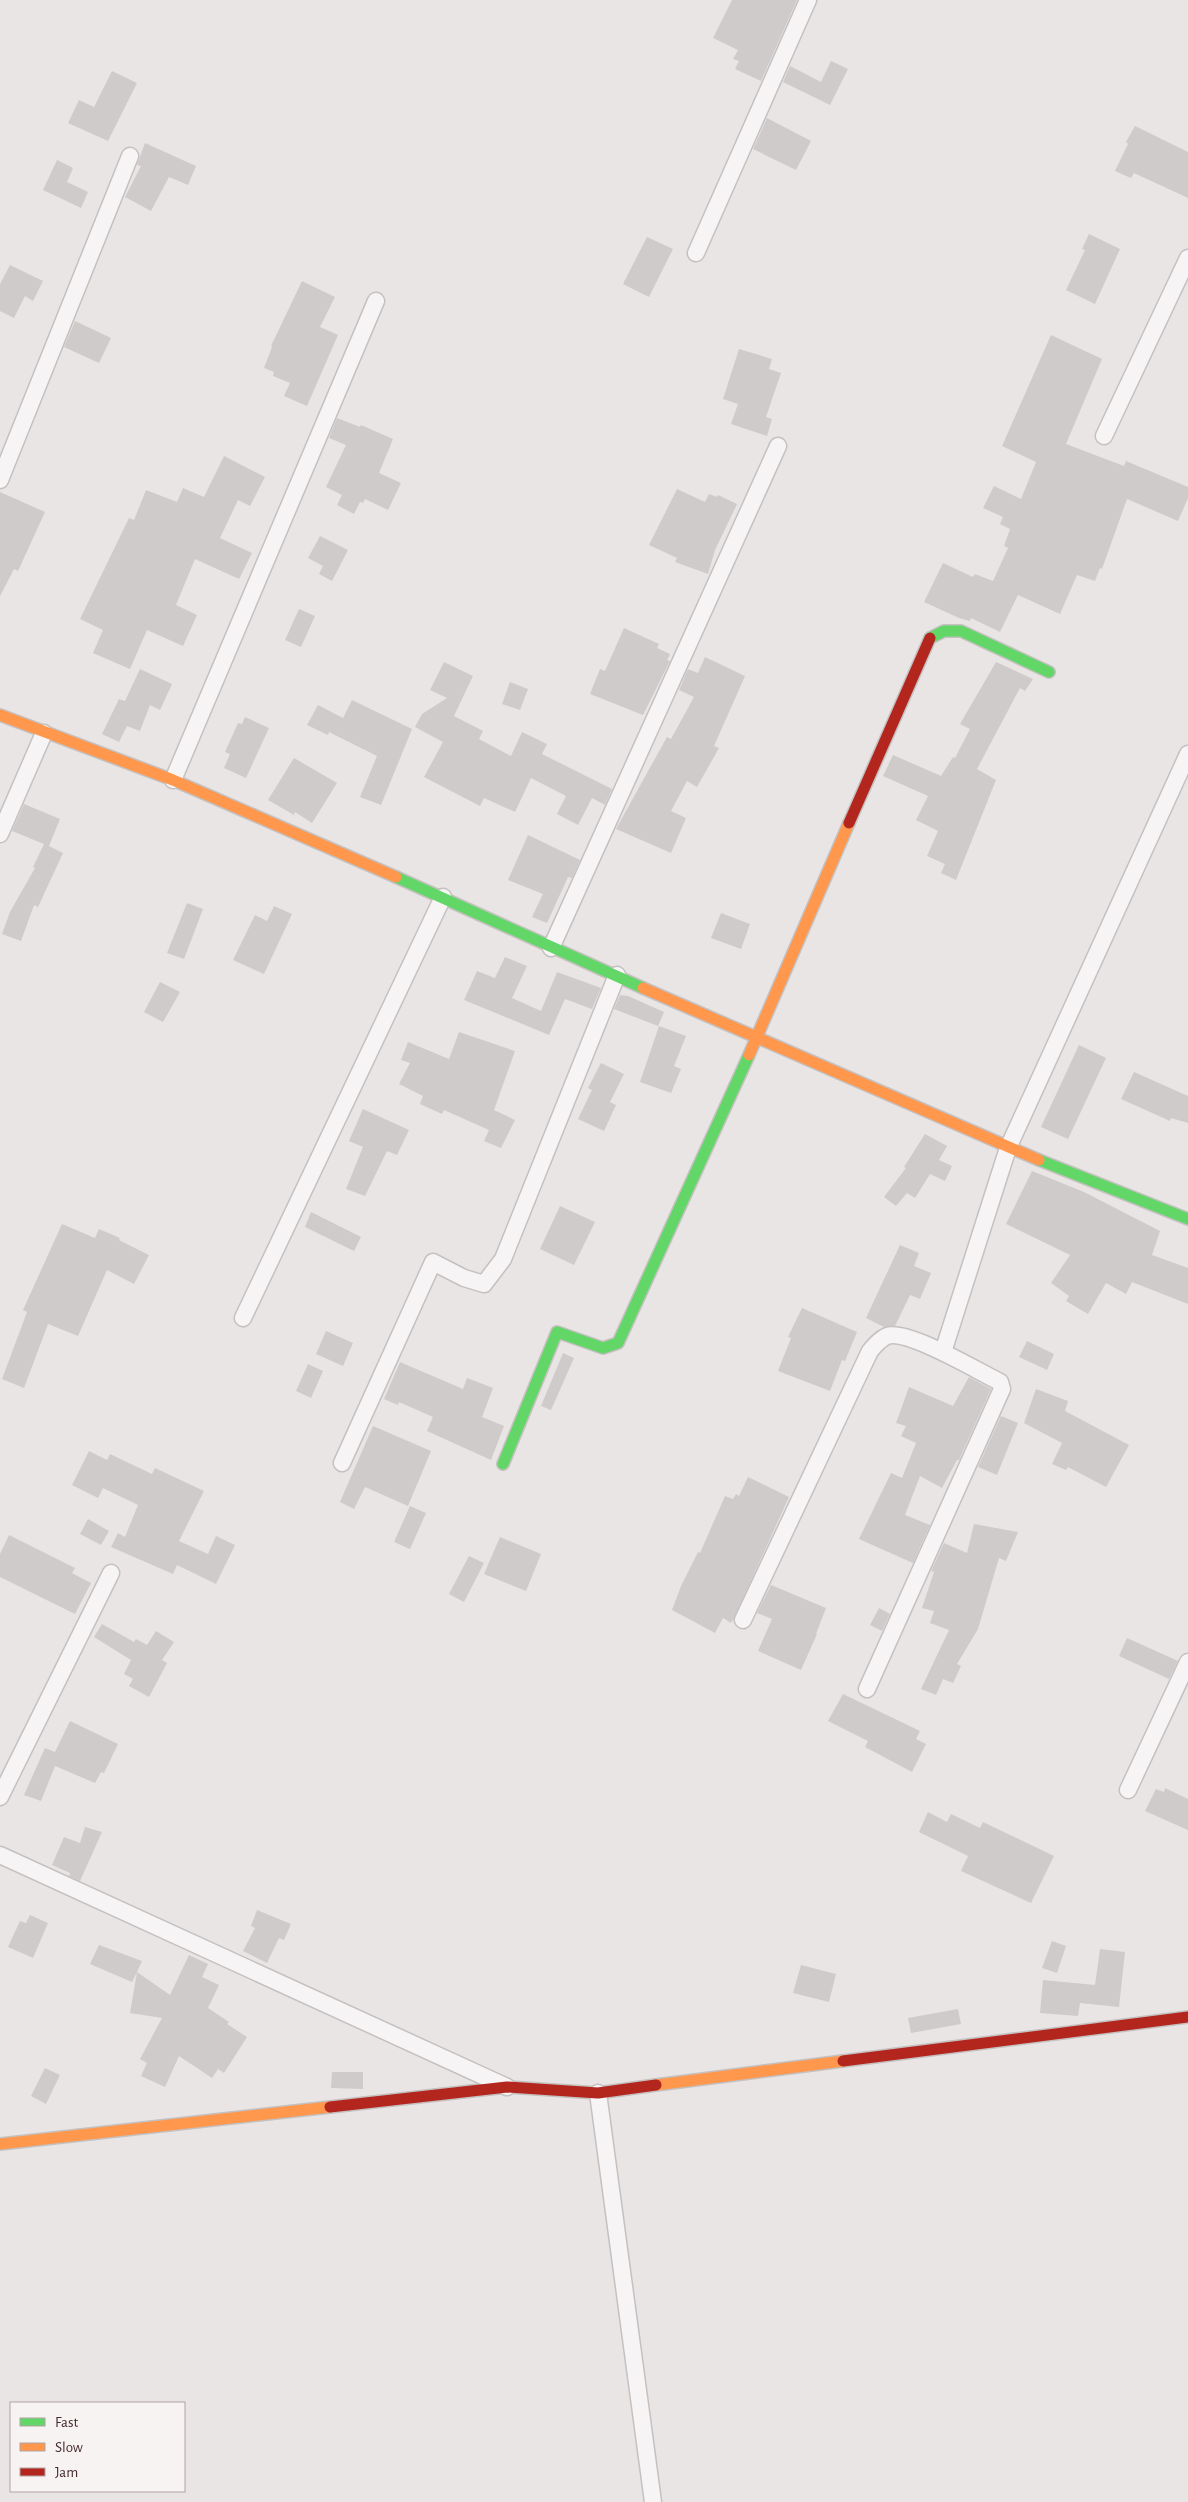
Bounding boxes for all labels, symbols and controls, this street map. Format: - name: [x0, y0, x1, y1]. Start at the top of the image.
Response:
- legend: [10, 2402, 185, 2492]
- text: Fast: [55, 2415, 79, 2430]
- text: Slow: [55, 2440, 83, 2455]
- text: Jam: [55, 2465, 78, 2480]

